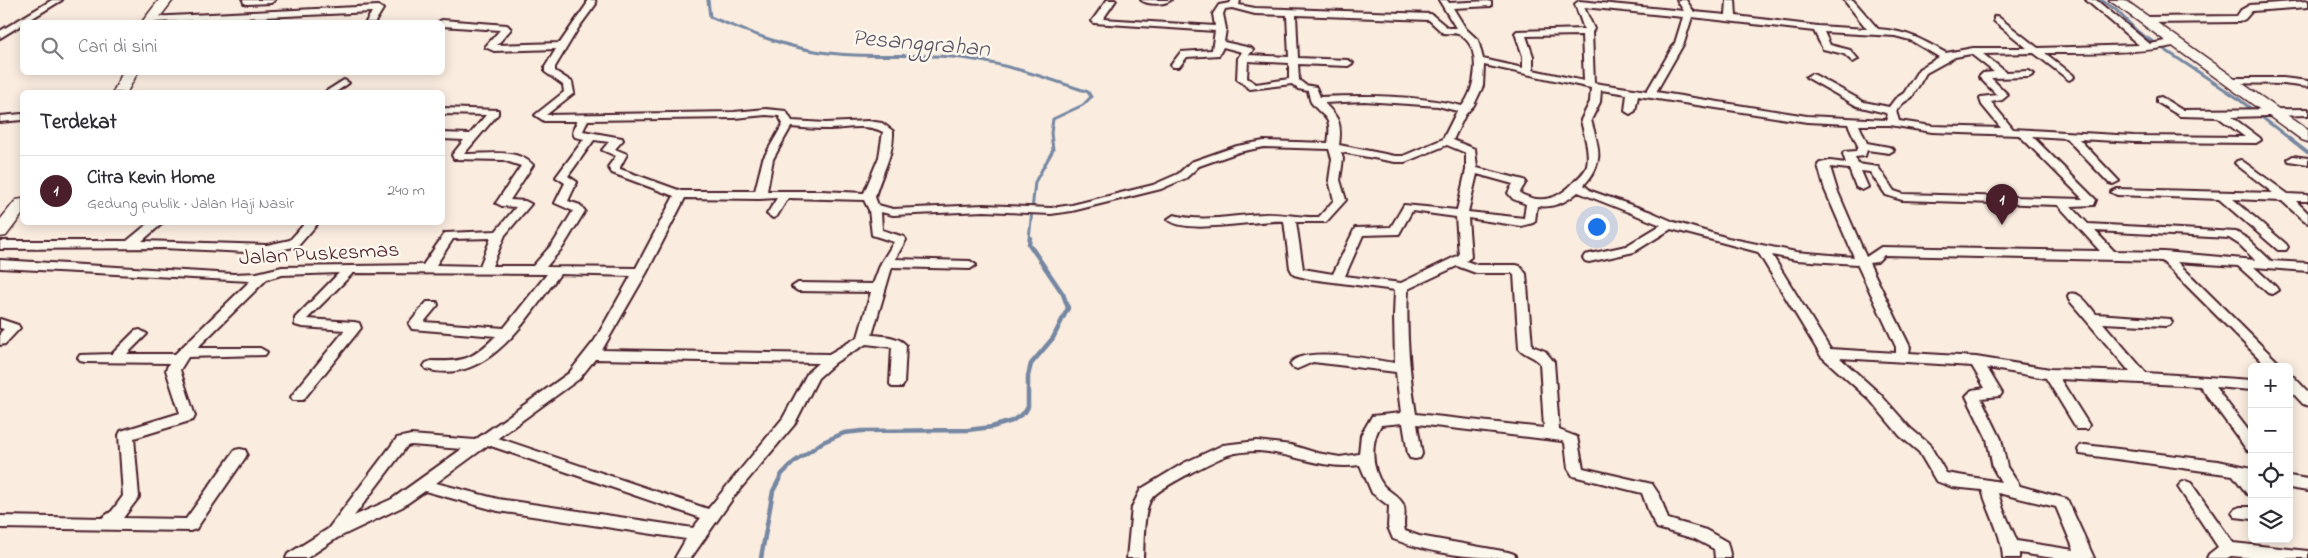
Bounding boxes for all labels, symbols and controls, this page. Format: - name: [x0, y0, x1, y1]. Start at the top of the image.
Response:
- search box: [20, 20, 445, 75]
- water label: Pesanggrahan: [850, 21, 992, 68]
- icon: search: [38, 34, 66, 62]
- text: Cari di sini: [78, 34, 157, 61]
- text: Terdekat: [40, 108, 117, 138]
- text: Citra Kevin Home: [87, 165, 215, 192]
- text: 1: [53, 179, 59, 203]
- text: 240 m: [387, 179, 425, 203]
- pin: 1: [1986, 184, 2018, 225]
- text: Gedung publik · Jalan Haji Nasir: [87, 192, 294, 216]
- your location: [1584, 214, 1610, 240]
- street label: Jalan Puskesmas: [238, 235, 400, 275]
- map controls: [2248, 363, 2293, 543]
- button: +: [2248, 363, 2293, 408]
- button: −: [2248, 408, 2293, 453]
- button: locate: [2248, 453, 2293, 498]
- button: layers: [2248, 498, 2293, 543]

